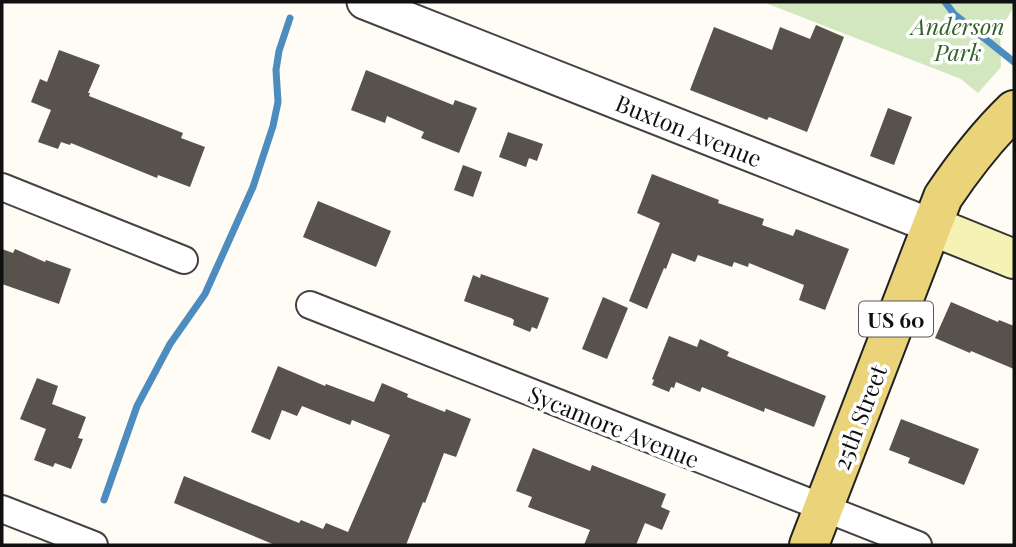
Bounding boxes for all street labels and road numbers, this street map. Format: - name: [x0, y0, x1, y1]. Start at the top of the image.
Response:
- street label: Buxton Avenue: [611, 87, 767, 173]
- road number: US 60: [859, 302, 933, 336]
- street label: 25th Street: [825, 359, 893, 474]
- street label: Sycamore Avenue: [524, 378, 704, 474]

